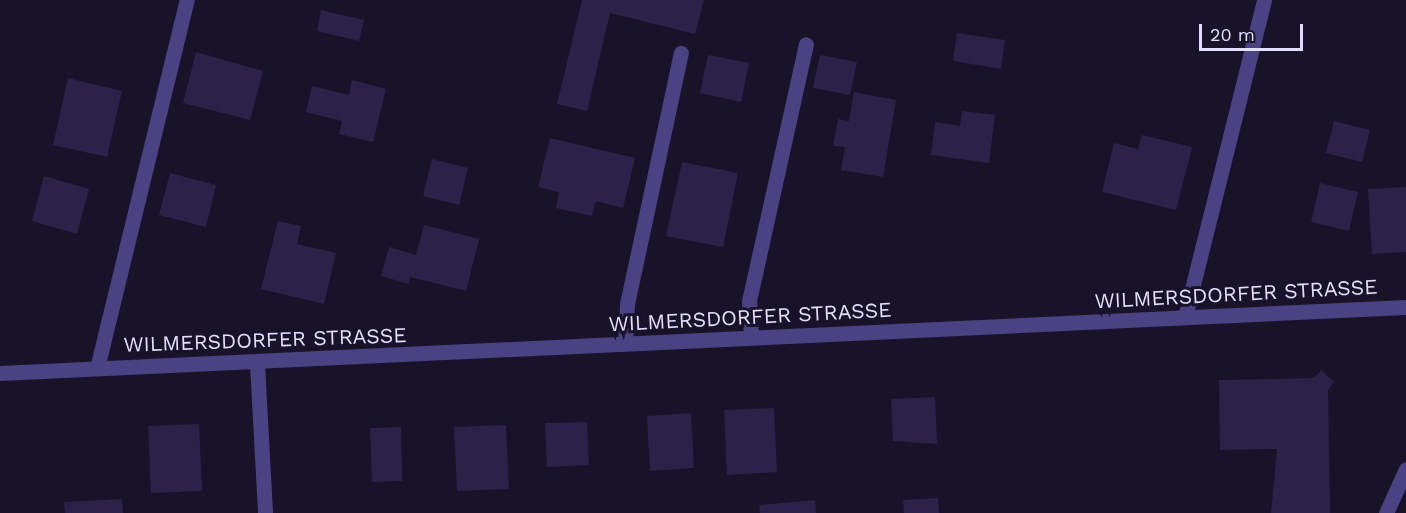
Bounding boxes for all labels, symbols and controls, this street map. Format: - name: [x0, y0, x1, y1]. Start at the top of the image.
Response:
- scale bar: [1202, 12, 1306, 50]
- text: 20 m: [1210, 24, 1255, 45]
- street label: WILMERSDORFER STRASSE: [1094, 274, 1378, 314]
- street label: WILMERSDORFER STRASSE: [608, 297, 892, 337]
- street label: WILMERSDORFER STRASSE: [123, 322, 407, 358]

